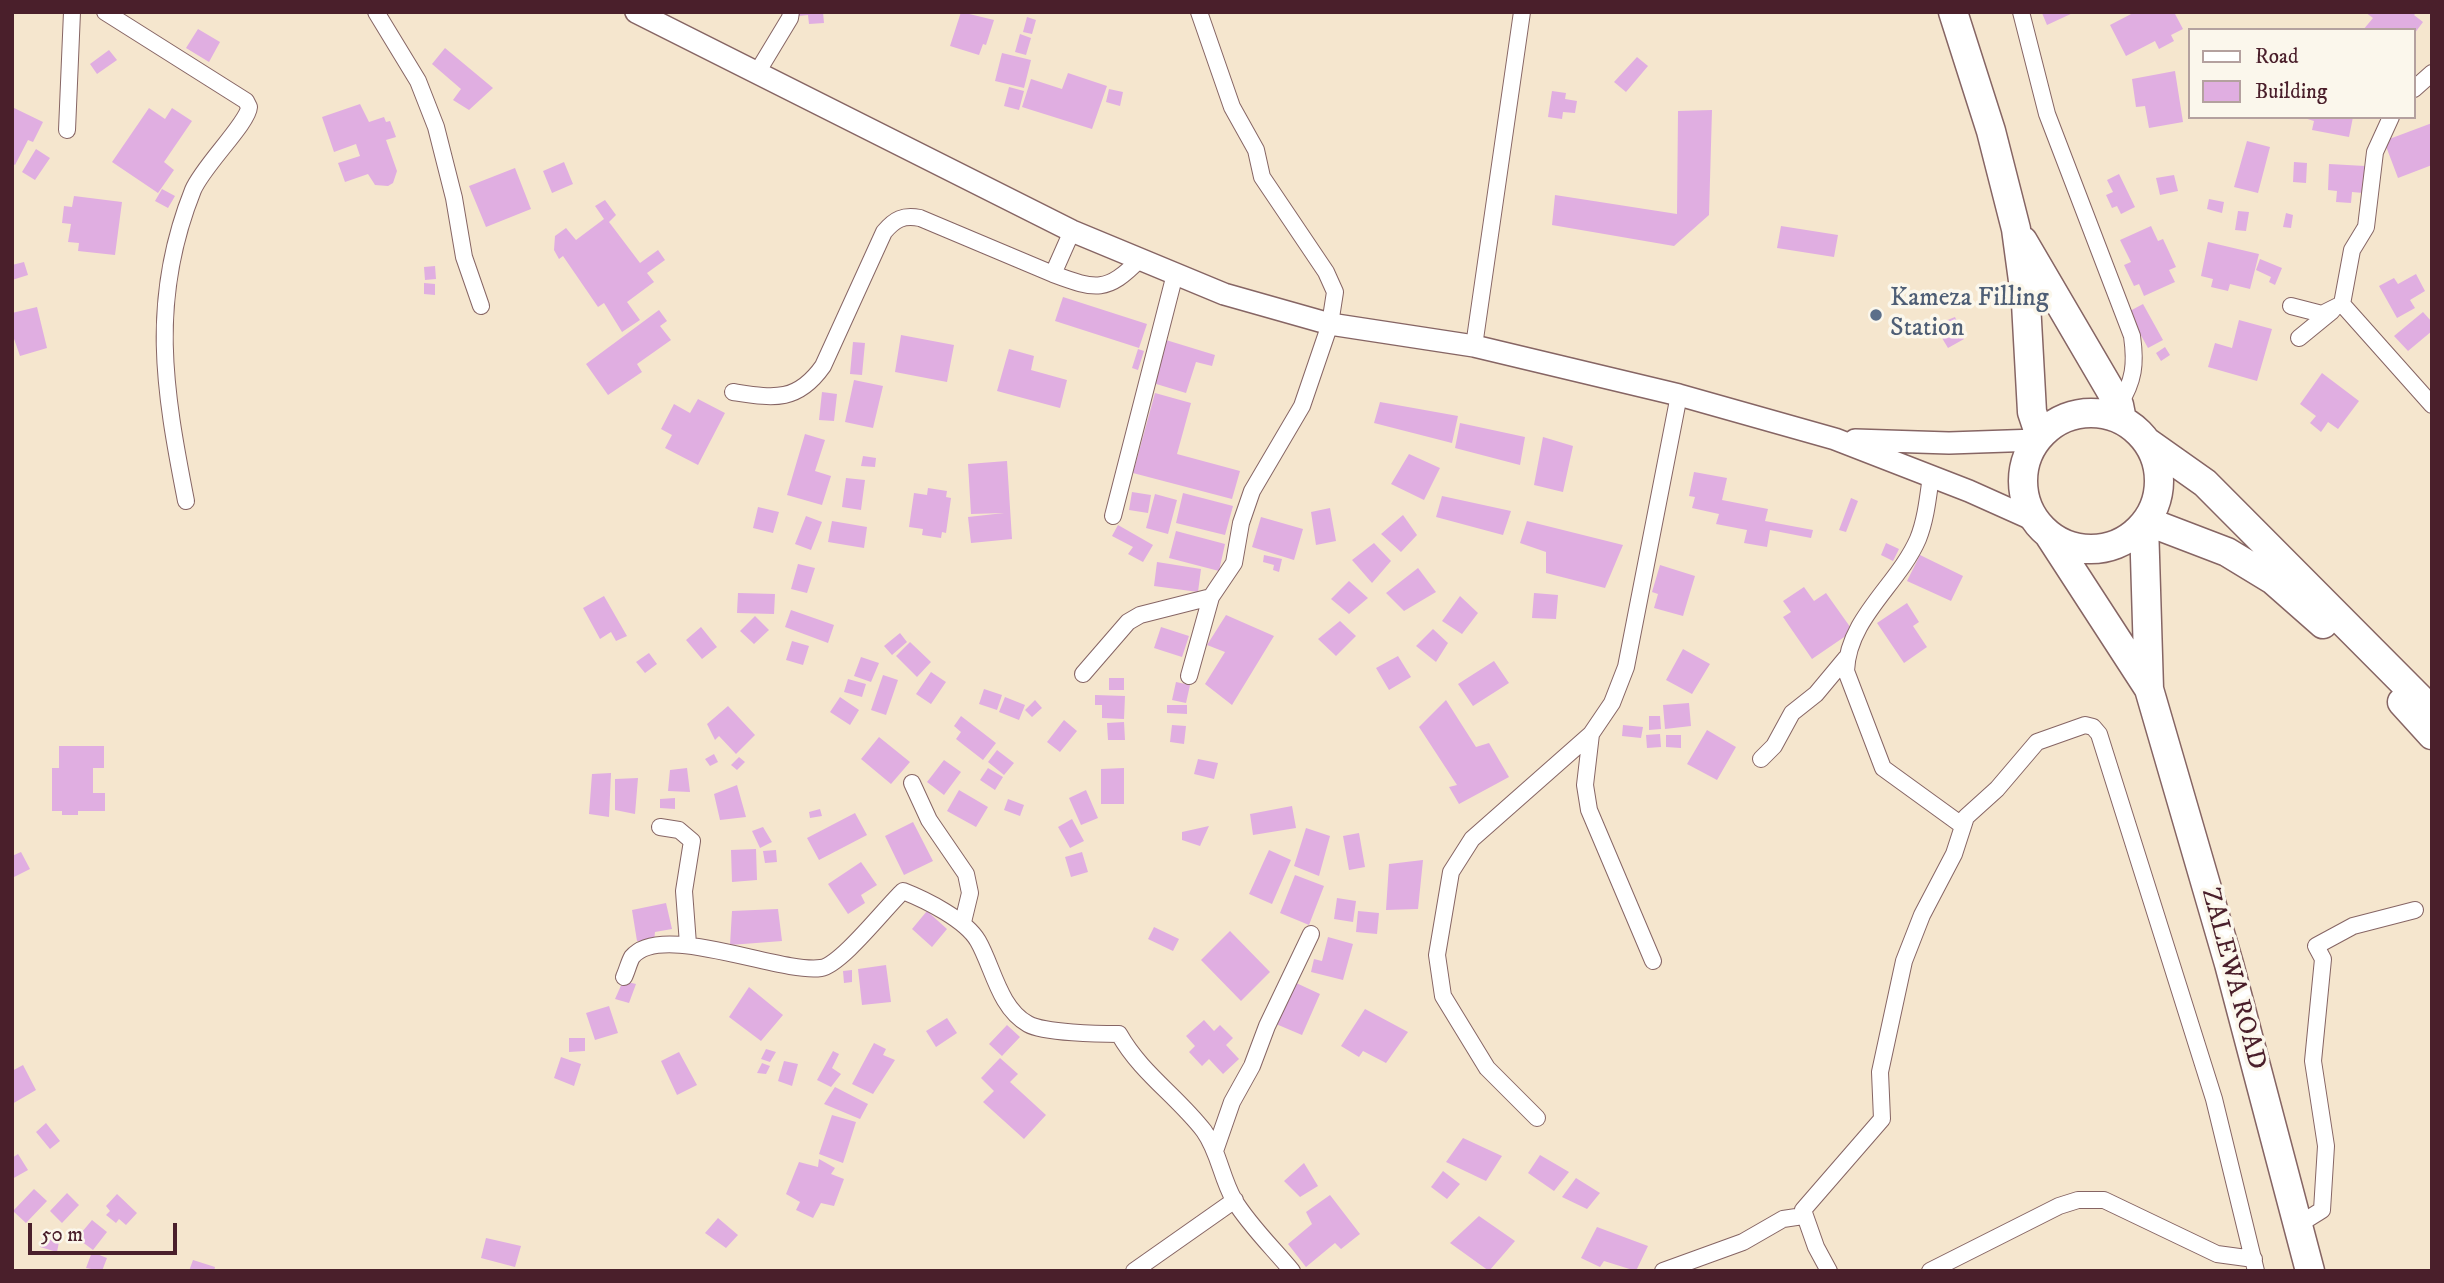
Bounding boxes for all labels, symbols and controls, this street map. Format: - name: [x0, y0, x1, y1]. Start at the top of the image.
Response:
- legend: [2188, 28, 2416, 119]
- text: Road: [2255, 44, 2299, 70]
- text: Building: [2255, 79, 2327, 105]
- place label: Kameza Filling Station: [1890, 284, 2049, 346]
- marker: Kameza Filling Station: [1868, 307, 1884, 323]
- street label: ZALEWA ROAD: [2193, 885, 2271, 1073]
- scale bar: [32, 1210, 180, 1254]
- text: 50 m: [41, 1222, 83, 1248]

